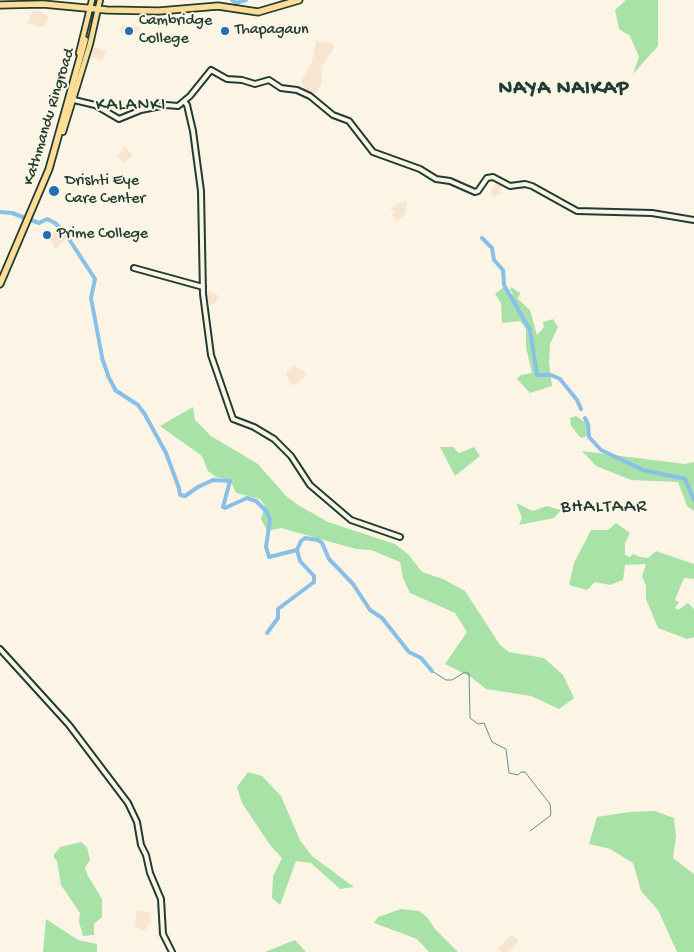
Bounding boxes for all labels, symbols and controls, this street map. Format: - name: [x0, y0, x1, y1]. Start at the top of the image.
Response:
- place label: Cambridge College: [139, 12, 212, 50]
- place label: Thapagaun: [235, 21, 308, 41]
- marker: Cambridge College: [123, 25, 135, 37]
- marker: Thapagaun: [219, 25, 231, 37]
- street label: Kathmandu Ringroad: [20, 46, 80, 188]
- district label: NAYA NAIKAP: [497, 77, 631, 103]
- district label: KALANKI: [95, 95, 167, 117]
- place label: Drishti Eye Care Center: [65, 172, 145, 210]
- marker: Drishti Eye Care Center: [47, 184, 61, 198]
- place label: Prime College: [57, 225, 148, 245]
- marker: Prime College: [41, 229, 53, 241]
- district label: BHALTAAR: [560, 497, 648, 519]

